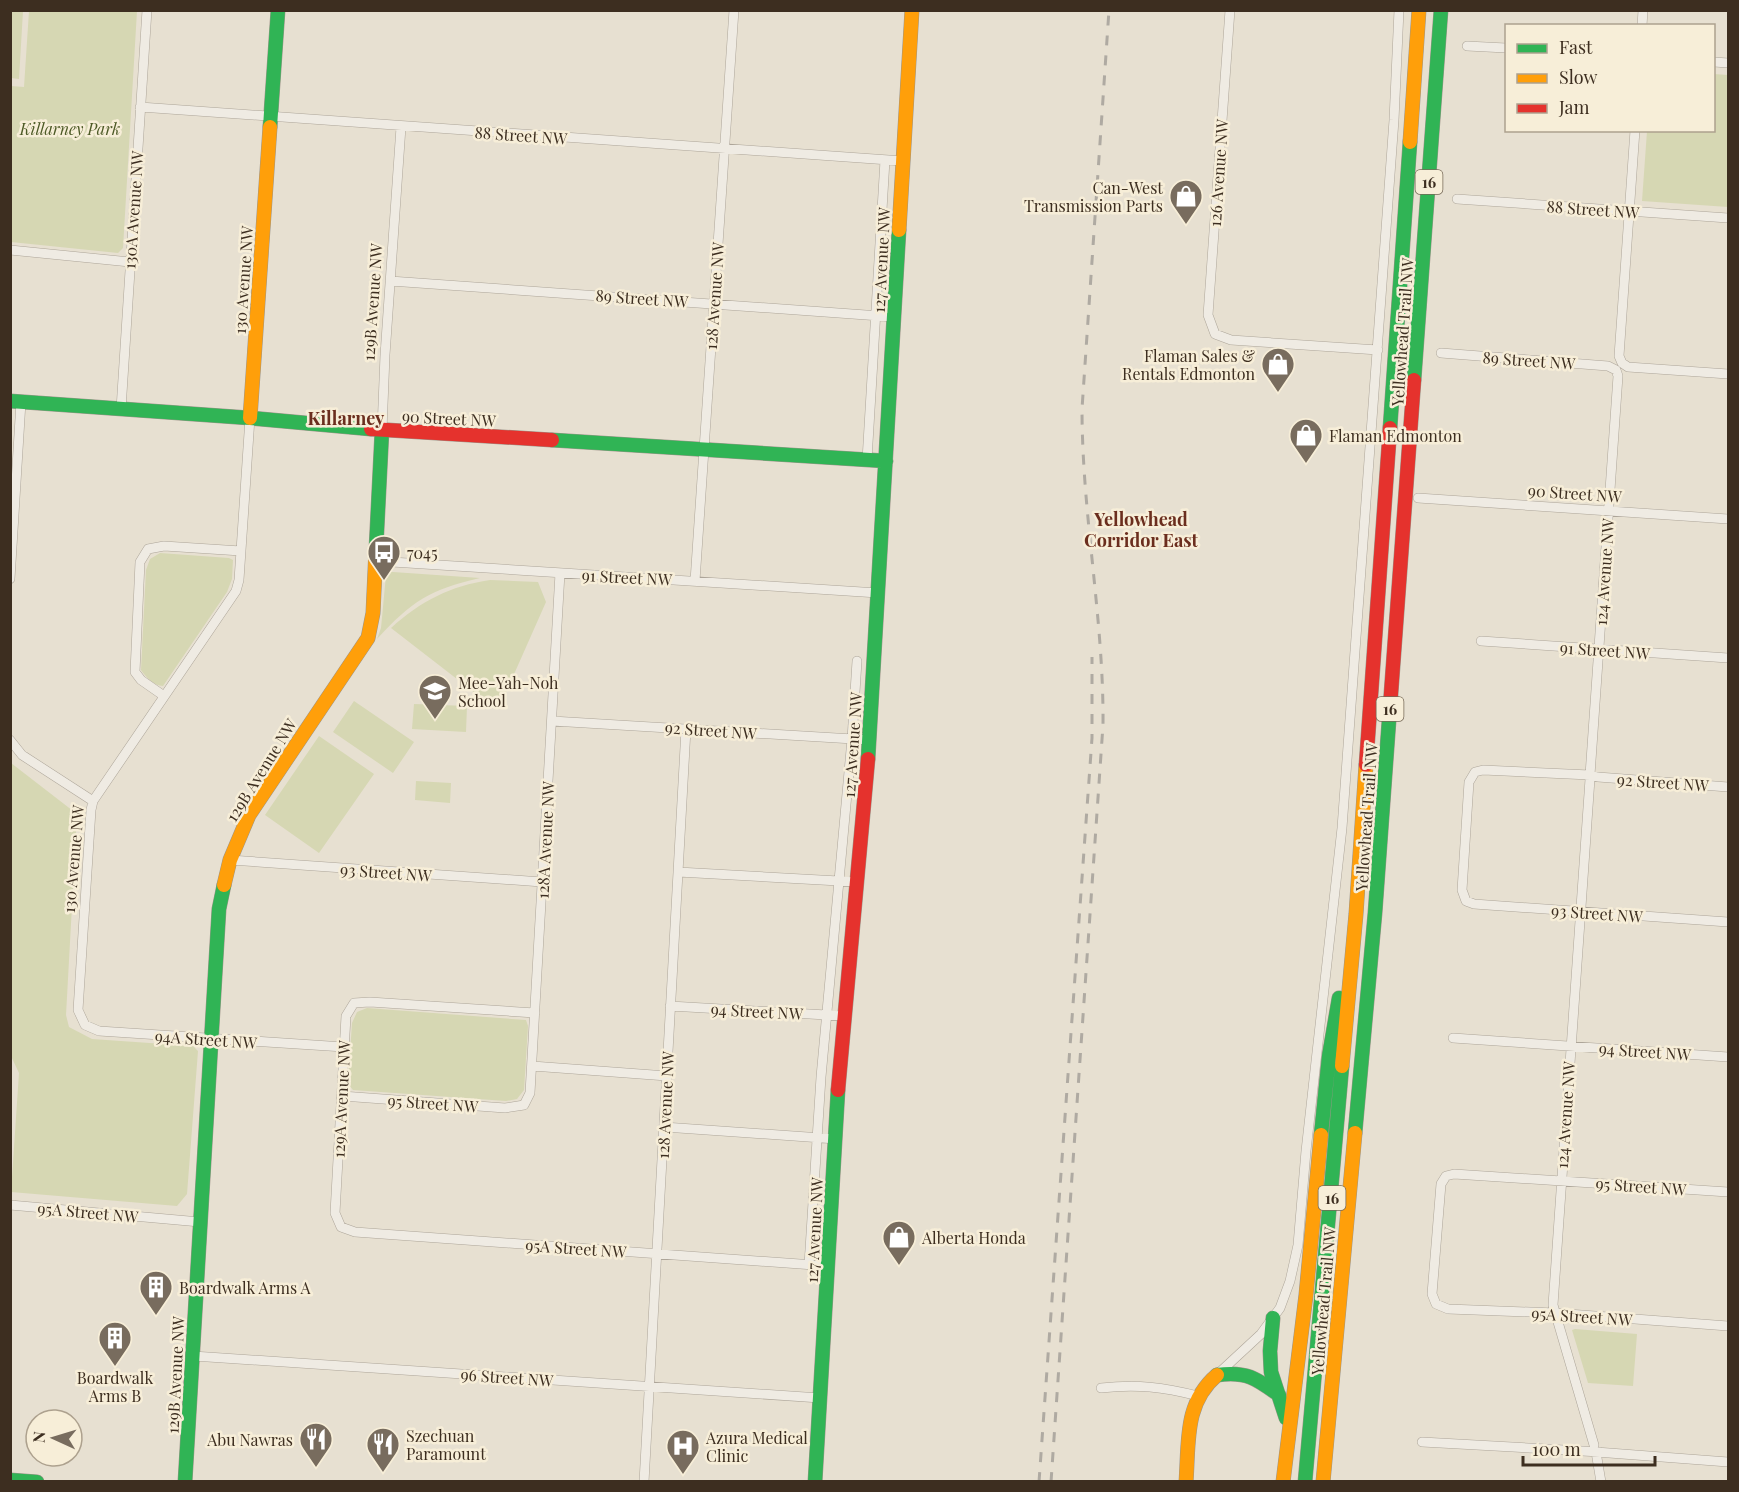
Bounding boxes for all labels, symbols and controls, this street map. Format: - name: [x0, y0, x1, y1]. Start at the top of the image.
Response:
- legend: [1505, 24, 1715, 132]
- text: Fast: [1559, 35, 1593, 59]
- text: Slow: [1559, 65, 1597, 89]
- text: Jam: [1558, 95, 1589, 119]
- park label: Killarney Park: [19, 118, 120, 139]
- street label: 126 Avenue NW: [1204, 118, 1232, 228]
- street label: 88 Street NW: [474, 121, 569, 149]
- street label: 130A Avenue NW: [118, 150, 148, 270]
- road number: 16: [1416, 170, 1442, 194]
- place label: Can-West Transmission Parts: [1024, 177, 1163, 216]
- shop icon: Can-West Transmission Parts: [1168, 178, 1204, 225]
- street label: 88 Street NW: [1546, 195, 1641, 223]
- street label: 127 Avenue NW: [868, 206, 894, 313]
- street label: 130 Avenue NW: [229, 225, 257, 335]
- street label: 128 Avenue NW: [700, 241, 728, 351]
- street label: 129B Avenue NW: [357, 242, 387, 361]
- street label: Yellowhead Trail NW: [1386, 257, 1418, 408]
- street label: 89 Street NW: [595, 284, 690, 312]
- place label: Flaman Sales & Rentals Edmonton: [1122, 345, 1256, 384]
- shop icon: Flaman Sales & Rentals Edmonton: [1260, 346, 1296, 393]
- street label: 89 Street NW: [1482, 346, 1577, 374]
- street label: 90 Street NW: [401, 405, 497, 431]
- district label: Killarney: [308, 406, 385, 430]
- shop icon: Flaman Edmonton: [1288, 417, 1324, 464]
- place label: Flaman Edmonton: [1329, 425, 1462, 446]
- street label: 90 Street NW: [1527, 479, 1623, 507]
- district label: Yellowhead Corridor East: [1084, 507, 1199, 552]
- street label: 124 Avenue NW: [1590, 517, 1618, 626]
- bus stop icon: 7045: [366, 534, 402, 581]
- place label: 7045: [407, 542, 438, 563]
- street label: 91 Street NW: [581, 564, 673, 590]
- street label: 91 Street NW: [1559, 636, 1651, 664]
- place label: Mee-Yah-Noh School: [458, 672, 559, 711]
- school or university icon: Mee-Yah-Noh School: [417, 673, 453, 720]
- street label: 127 Avenue NW: [838, 691, 866, 799]
- road number: 16: [1376, 697, 1404, 721]
- street label: 129B Avenue NW: [221, 714, 301, 825]
- street label: 92 Street NW: [664, 716, 758, 744]
- street label: Yellowhead Trail NW: [1350, 742, 1382, 893]
- street label: 92 Street NW: [1616, 768, 1710, 796]
- street label: 128A Avenue NW: [531, 780, 559, 899]
- street label: 130 Avenue NW: [58, 804, 88, 914]
- street label: 93 Street NW: [339, 858, 433, 886]
- street label: 93 Street NW: [1550, 899, 1644, 927]
- street label: 94 Street NW: [710, 998, 804, 1024]
- street label: 94A Street NW: [154, 1025, 258, 1053]
- street label: 94 Street NW: [1598, 1037, 1692, 1065]
- street label: 129A Avenue NW: [327, 1039, 355, 1158]
- street label: 128 Avenue NW: [652, 1050, 678, 1159]
- street label: 124 Avenue NW: [1551, 1060, 1579, 1169]
- street label: 95 Street NW: [387, 1089, 480, 1117]
- street label: 95 Street NW: [1595, 1172, 1688, 1200]
- street label: 127 Avenue NW: [801, 1176, 827, 1283]
- road number: 16: [1318, 1186, 1346, 1210]
- street label: 95A Street NW: [37, 1197, 140, 1227]
- shop icon: Alberta Honda: [881, 1219, 917, 1266]
- street label: Yellowhead Trail NW: [1306, 1226, 1340, 1377]
- place label: Alberta Honda: [921, 1227, 1026, 1248]
- street label: 95A Street NW: [525, 1234, 628, 1262]
- building icon: Boardwalk Arms A: [138, 1269, 174, 1316]
- place label: Boardwalk Arms A: [179, 1277, 312, 1298]
- street label: 95A Street NW: [1531, 1302, 1634, 1330]
- street label: 129B Avenue NW: [161, 1315, 189, 1434]
- building icon: Boardwalk Arms B: [97, 1320, 133, 1367]
- street label: 96 Street NW: [460, 1363, 555, 1391]
- place label: Boardwalk Arms B: [77, 1367, 153, 1406]
- north arrow: [24, 1408, 84, 1468]
- restaurant icon: Abu Nawras: [298, 1421, 334, 1468]
- place label: Szechuan Paramount: [406, 1425, 486, 1464]
- restaurant icon: Szechuan Paramount: [365, 1426, 401, 1473]
- place label: Azura Medical Clinic: [705, 1427, 808, 1466]
- hospital icon: Azura Medical Clinic: [665, 1428, 701, 1475]
- place label: Abu Nawras: [206, 1429, 293, 1450]
- scale bar: [1523, 1429, 1655, 1467]
- text: N: [28, 1430, 49, 1443]
- text: 100 m: [1532, 1437, 1581, 1461]

